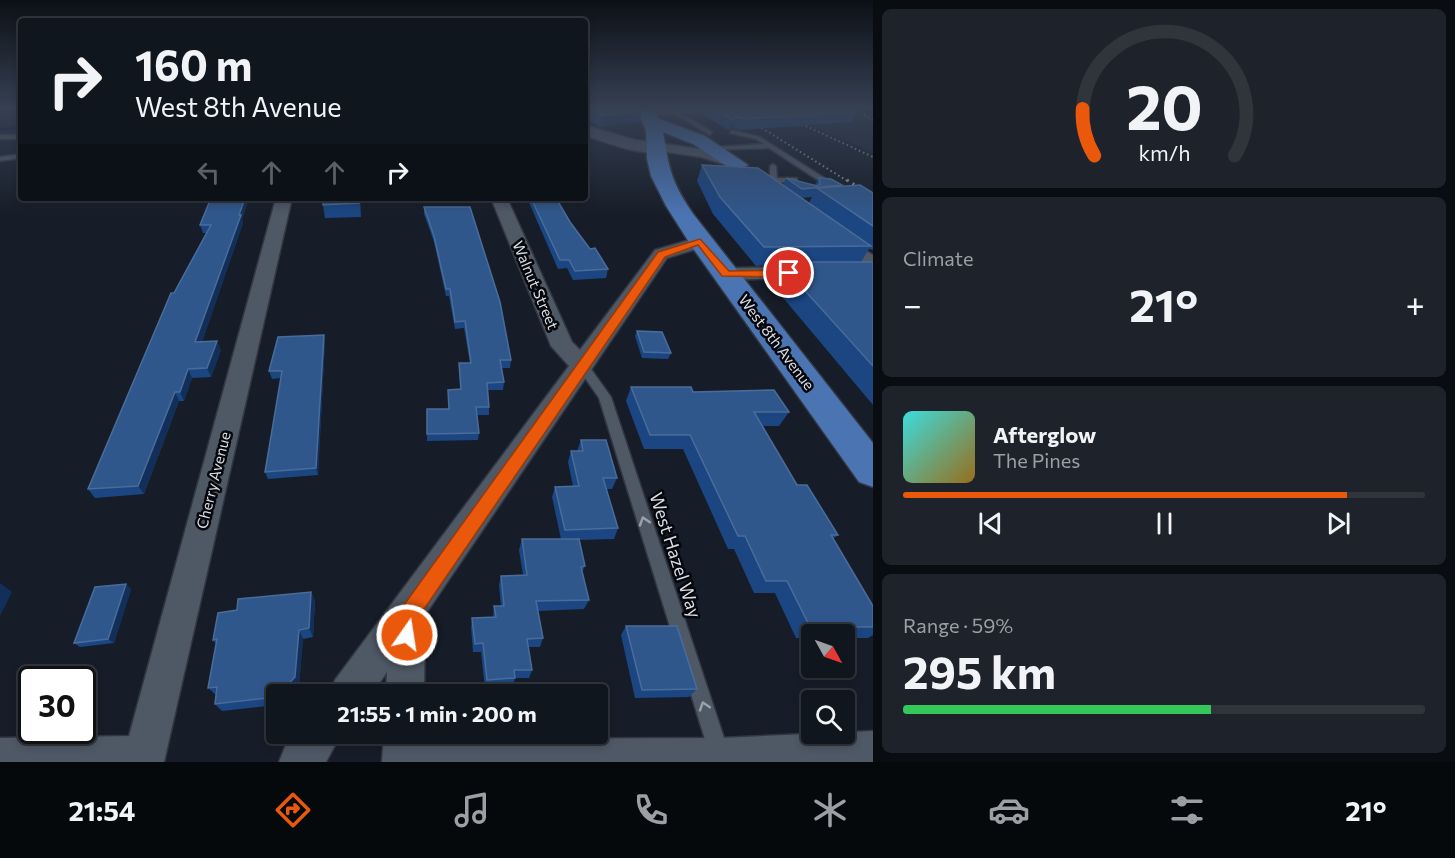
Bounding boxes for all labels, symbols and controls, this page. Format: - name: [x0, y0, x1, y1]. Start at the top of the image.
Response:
- text: 160 m: [135, 38, 253, 90]
- icon: right: [36, 42, 114, 120]
- text: 20: [1126, 67, 1202, 143]
- text: West 8th Avenue: [135, 90, 341, 123]
- text: km/h: [1138, 139, 1190, 165]
- icon: left: [192, 156, 225, 189]
- icon: ahead: [255, 156, 288, 189]
- icon: ahead: [318, 156, 351, 189]
- icon: right: [381, 156, 414, 189]
- street label: Walnut Street: [509, 238, 563, 332]
- text: Climate: [903, 246, 973, 270]
- pin: [763, 247, 814, 298]
- icon: arrive: [772, 256, 805, 289]
- text: 21°: [1129, 276, 1198, 331]
- text: −: [903, 283, 922, 324]
- text: +: [1406, 283, 1425, 324]
- street label: West 8th Avenue: [735, 291, 819, 393]
- text: Afterglow: [993, 421, 1096, 448]
- street label: Cherry Avenue: [192, 430, 234, 530]
- text: The Pines: [993, 448, 1080, 472]
- street label: West Hazel Way: [645, 489, 707, 621]
- icon: previous: [974, 507, 1007, 540]
- icon: pause: [1148, 507, 1181, 540]
- icon: next: [1322, 507, 1355, 540]
- one-way arrow: [639, 516, 652, 527]
- position arrow: [375, 603, 439, 667]
- text: Range · 59%: [903, 613, 1013, 637]
- north arrow: [801, 624, 855, 678]
- map controls: [801, 624, 855, 744]
- text: 295 km: [903, 643, 1056, 698]
- speed limit sign: 30: [18, 666, 96, 744]
- button: search: [801, 690, 855, 744]
- text: 21:55 · 1 min · 200 m: [337, 700, 537, 727]
- one-way arrow: [699, 701, 711, 712]
- icon: directions: [272, 789, 314, 831]
- icon: music: [451, 789, 493, 831]
- icon: phone: [630, 789, 672, 831]
- icon: climate: [809, 789, 851, 831]
- icon: car: [988, 789, 1030, 831]
- icon: filters: [1166, 789, 1208, 831]
- text: 21:54: [68, 794, 135, 827]
- text: 21°: [1345, 794, 1387, 827]

